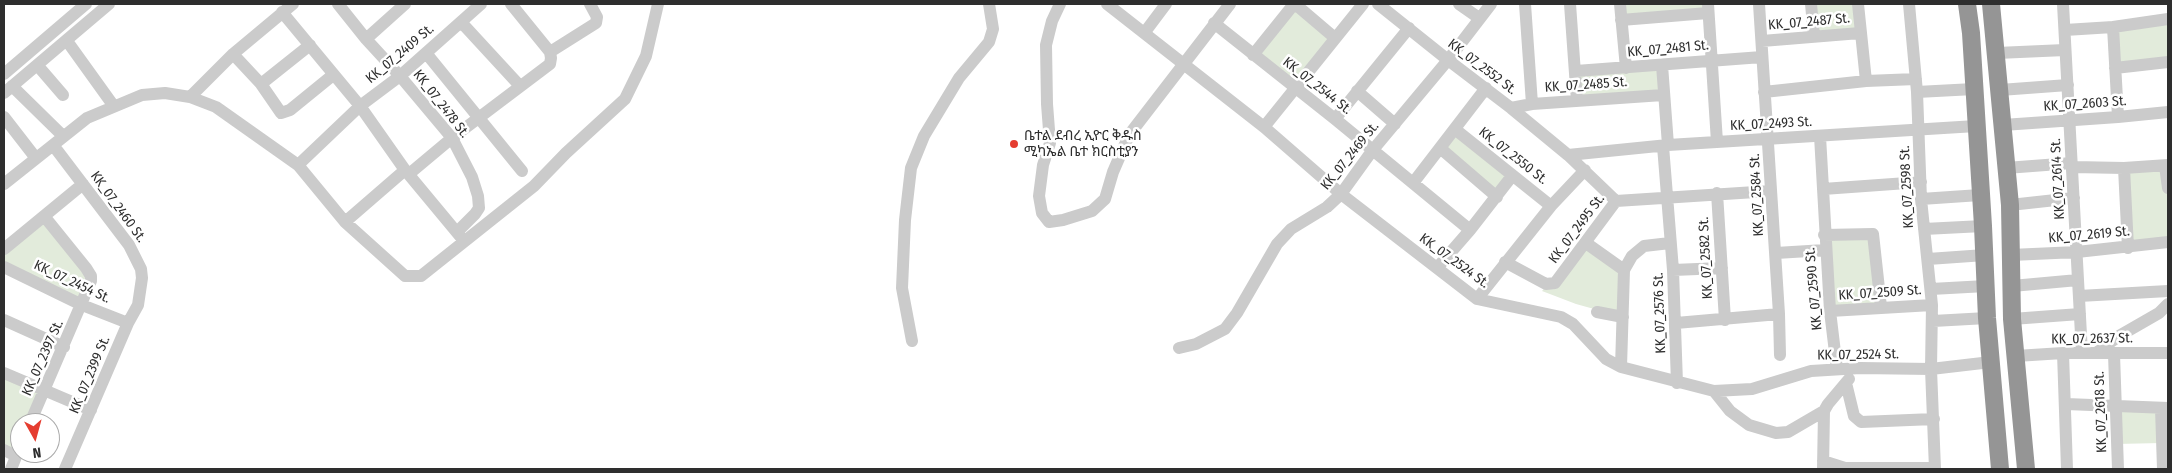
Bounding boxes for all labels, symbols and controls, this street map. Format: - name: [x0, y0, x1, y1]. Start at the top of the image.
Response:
- street label: KK_07_2487 St.: [1767, 10, 1851, 34]
- street label: KK_07_2409 St.: [363, 21, 437, 87]
- street label: KK_07_2552 St.: [1444, 36, 1520, 98]
- street label: KK_07_2481 St.: [1627, 37, 1709, 61]
- street label: KK_07_2544 St.: [1279, 54, 1355, 118]
- street label: KK_07_2478 St.: [409, 67, 473, 141]
- street label: KK_07_2485 St.: [1544, 74, 1628, 96]
- street label: KK_07_2603 St.: [2043, 93, 2127, 115]
- street label: KK_07_2493 St.: [1730, 113, 1812, 135]
- street label: KK_07_2469 St.: [1317, 118, 1383, 194]
- street label: KK_07_2550 St.: [1475, 124, 1551, 188]
- place label: ቤተል ደብረ ኢዮር ቅዱስ ሚካኤል ቤተ ክርስቲያን: [1024, 128, 1142, 160]
- marker: ቤተል ደብረ ኢዮር ቅዱስ ሚካኤል ቤተ ክርስቲያን: [1008, 138, 1020, 150]
- street label: KK_07_2614 St.: [2047, 138, 2069, 220]
- street label: KK_07_2598 St.: [1896, 145, 1918, 229]
- street label: KK_07_2584 St.: [1746, 153, 1768, 237]
- street label: KK_07_2460 St.: [87, 168, 149, 246]
- street label: KK_07_2495 St.: [1546, 191, 1608, 267]
- street label: KK_07_2582 St.: [1695, 216, 1717, 300]
- street label: KK_07_2619 St.: [2048, 223, 2130, 247]
- street label: KK_07_2524 St.: [1416, 230, 1492, 292]
- street label: KK_07_2590 St.: [1802, 247, 1826, 331]
- street label: KK_07_2454 St.: [31, 257, 113, 307]
- street label: KK_07_2576 St.: [1650, 272, 1670, 354]
- street label: KK_07_2509 St.: [1838, 282, 1922, 304]
- street label: KK_07_2397 St.: [19, 317, 67, 399]
- street label: KK_07_2637 St.: [2051, 330, 2133, 348]
- street label: KK_07_2399 St.: [66, 334, 114, 416]
- street label: KK_07_2524 St.: [1817, 346, 1899, 364]
- street label: KK_07_2618 St.: [2091, 371, 2111, 453]
- north arrow: [10, 413, 60, 463]
- text: N: [32, 443, 42, 461]

